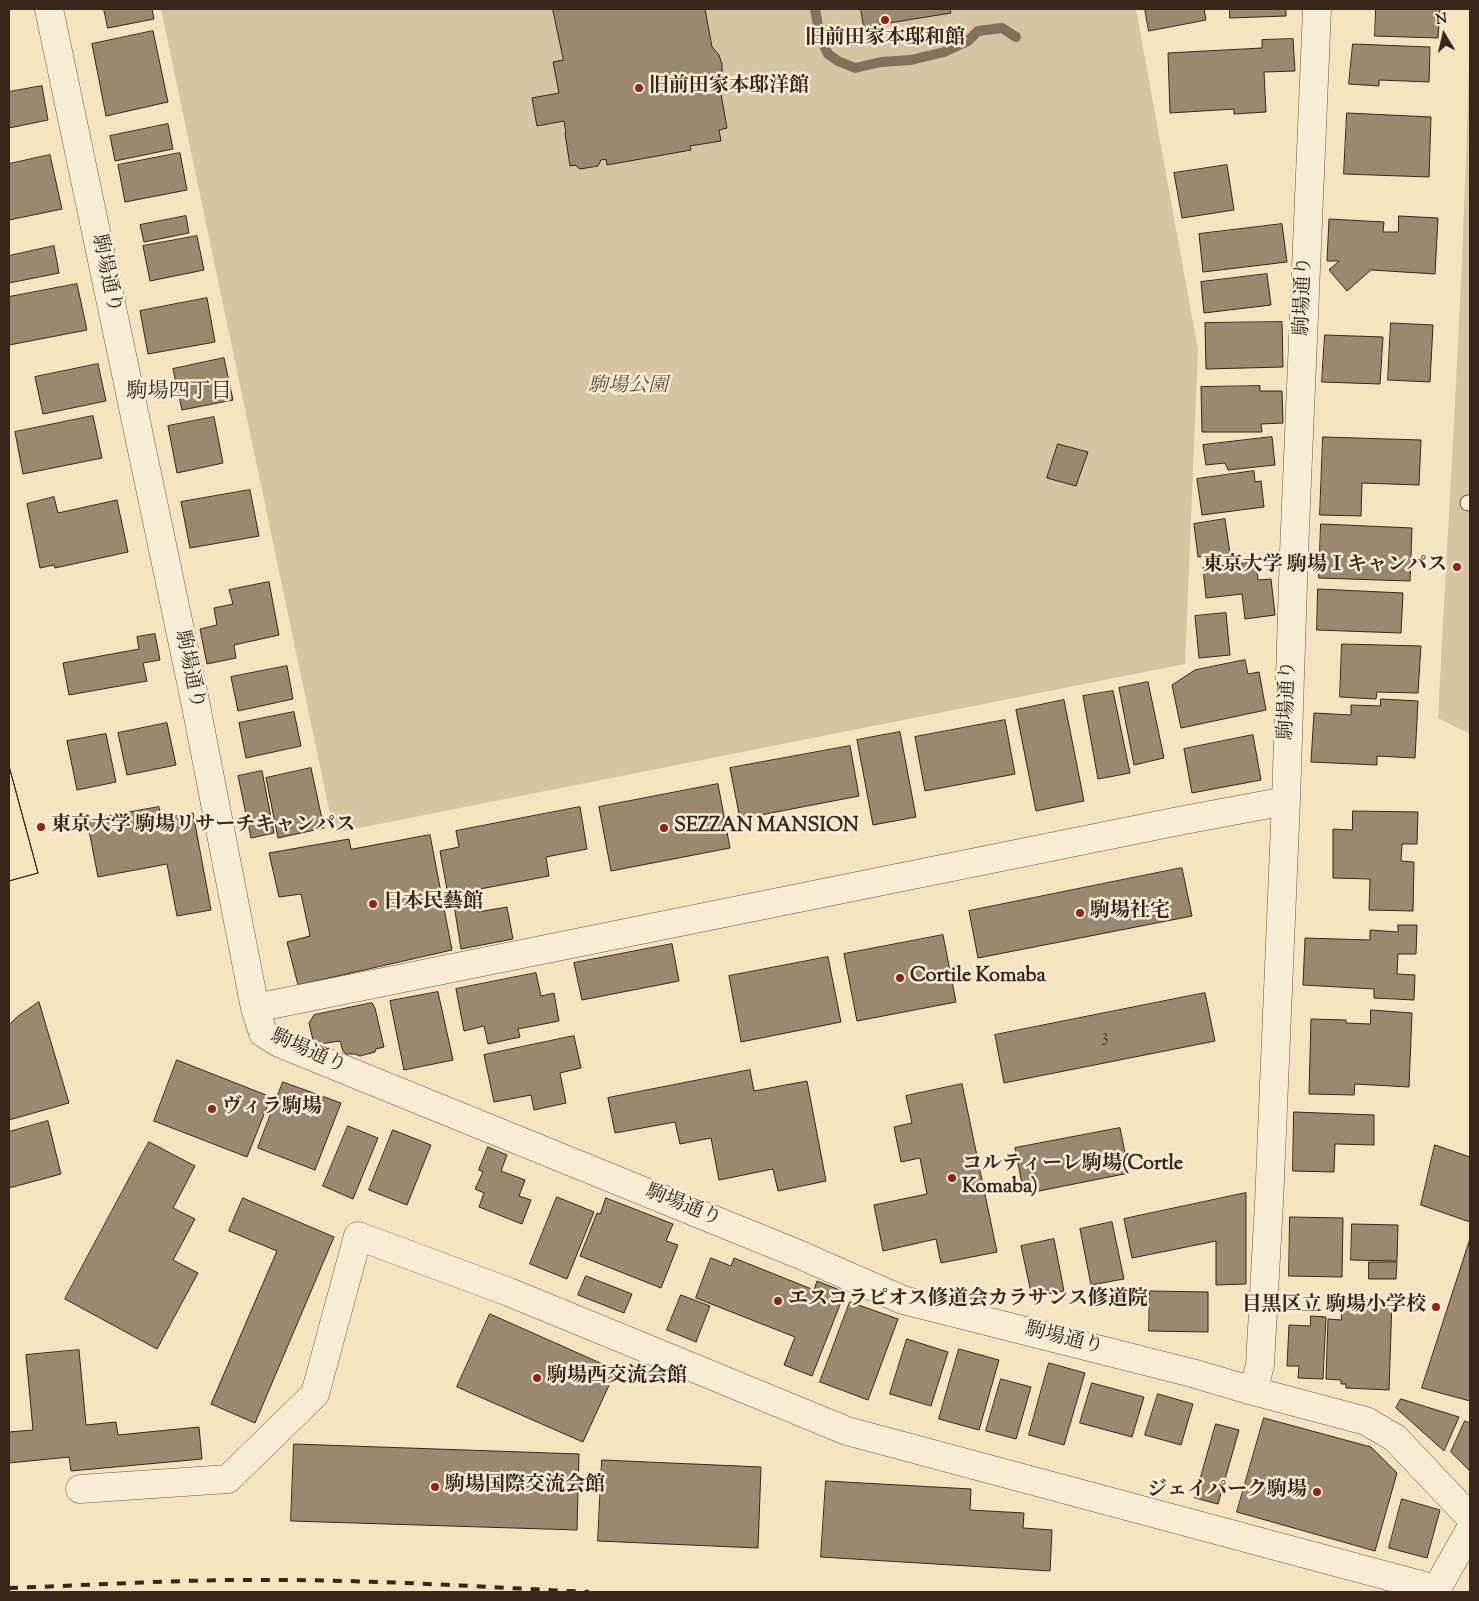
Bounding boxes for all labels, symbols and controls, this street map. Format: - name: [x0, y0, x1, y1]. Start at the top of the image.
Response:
- text: N: [1435, 9, 1449, 31]
- north arrow: [1419, 10, 1469, 60]
- marker: 旧前田家本邸和館: [879, 14, 891, 26]
- place label: 旧前田家本邸和館: [805, 28, 965, 52]
- place label: 旧前田家本邸洋館: [649, 76, 809, 100]
- marker: 旧前田家本邸洋館: [633, 82, 645, 94]
- street label: 駒場通り: [85, 232, 125, 316]
- street label: 駒場通り: [1292, 256, 1318, 336]
- park label: 駒場公園: [588, 376, 668, 400]
- district label: 駒場四丁目: [127, 380, 231, 406]
- place label: 東京大学 駒場Ⅰキャンパス: [1203, 555, 1447, 579]
- marker: 東京大学 駒場Ⅰキャンパス: [1451, 561, 1463, 573]
- street label: 駒場通り: [168, 628, 208, 712]
- street label: 駒場通り: [1276, 660, 1302, 740]
- place label: 東京大学 駒場リサーチキャンパス: [51, 815, 355, 839]
- place label: SEZZAN MANSION: [674, 816, 859, 840]
- marker: 東京大学 駒場リサーチキャンパス: [35, 821, 47, 833]
- marker: SEZZAN MANSION: [658, 822, 670, 834]
- place label: 日本民藝館: [383, 892, 483, 916]
- marker: 日本民藝館: [367, 898, 379, 910]
- place label: 駒場社宅: [1090, 901, 1170, 925]
- marker: 駒場社宅: [1074, 907, 1086, 919]
- place label: Cortile Komaba: [910, 966, 1046, 990]
- marker: Cortile Komaba: [894, 972, 906, 984]
- street label: 駒場通り: [267, 1026, 349, 1080]
- house number: 3: [1101, 1027, 1109, 1049]
- place label: ヴィラ駒場: [222, 1097, 322, 1121]
- marker: ヴィラ駒場: [206, 1103, 218, 1115]
- place label: コルティーレ駒場(Cortle Komaba): [962, 1154, 1183, 1201]
- marker: コルティーレ駒場(Cortle Komaba): [946, 1172, 958, 1184]
- street label: 駒場通り: [641, 1181, 725, 1233]
- place label: エスコラピオス修道会カラサンス修道院: [788, 1289, 1148, 1313]
- marker: エスコラピオス修道会カラサンス修道院: [772, 1295, 784, 1307]
- place label: 目黒区立 駒場小学校: [1242, 1295, 1426, 1319]
- marker: 目黒区立 駒場小学校: [1430, 1301, 1442, 1313]
- street label: 駒場通り: [1022, 1319, 1106, 1361]
- place label: 駒場西交流会館: [547, 1366, 687, 1390]
- marker: 駒場西交流会館: [531, 1372, 543, 1384]
- place label: 駒場国際交流会館: [445, 1475, 605, 1499]
- place label: ジェイパーク駒場: [1147, 1480, 1307, 1504]
- marker: 駒場国際交流会館: [429, 1481, 441, 1493]
- marker: ジェイパーク駒場: [1311, 1486, 1323, 1498]

